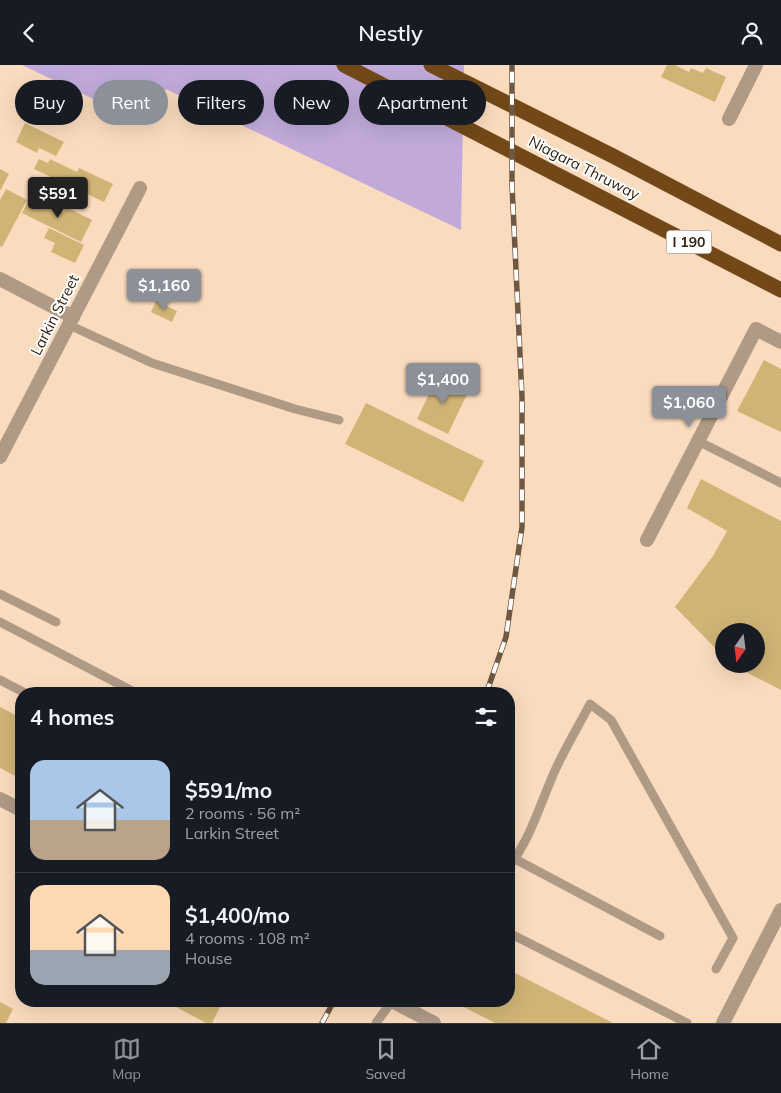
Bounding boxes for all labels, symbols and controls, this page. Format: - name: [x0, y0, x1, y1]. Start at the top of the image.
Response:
- icon: back: [15, 19, 43, 47]
- text: Nestly: [358, 19, 423, 47]
- icon: person: [738, 19, 766, 47]
- chip: Buy: [15, 80, 83, 125]
- chip: Rent: [93, 80, 168, 125]
- chip: Filters: [178, 80, 264, 125]
- chip: New: [274, 80, 349, 125]
- chip: Apartment: [359, 80, 486, 125]
- street label: Niagara Thruway: [526, 131, 643, 204]
- pin: $591: [28, 177, 88, 219]
- text: $591: [39, 183, 77, 203]
- road number: I 190: [666, 231, 712, 253]
- pin: $1,160: [123, 269, 205, 311]
- street label: Larkin Street: [26, 271, 83, 358]
- text: $1,160: [138, 275, 190, 295]
- pin: $1,400: [402, 363, 484, 405]
- text: $1,400: [417, 369, 469, 389]
- pin: $1,060: [648, 385, 730, 428]
- text: $1,060: [663, 392, 715, 412]
- north arrow: [715, 623, 765, 673]
- map controls: [715, 623, 765, 673]
- icon: filters: [472, 703, 500, 731]
- text: 4 homes: [30, 704, 114, 730]
- text: $591/mo: [185, 777, 272, 803]
- icon: home: [70, 780, 130, 840]
- text: 2 rooms · 56 m²: [185, 803, 300, 823]
- text: Larkin Street: [185, 823, 279, 843]
- text: $1,400/mo: [185, 902, 290, 928]
- icon: home: [70, 905, 130, 965]
- text: 4 rooms · 108 m²: [185, 928, 310, 948]
- text: House: [185, 948, 232, 968]
- tab: Map: [112, 1035, 141, 1083]
- tab: Saved: [365, 1035, 406, 1083]
- tab: Home: [630, 1035, 669, 1083]

